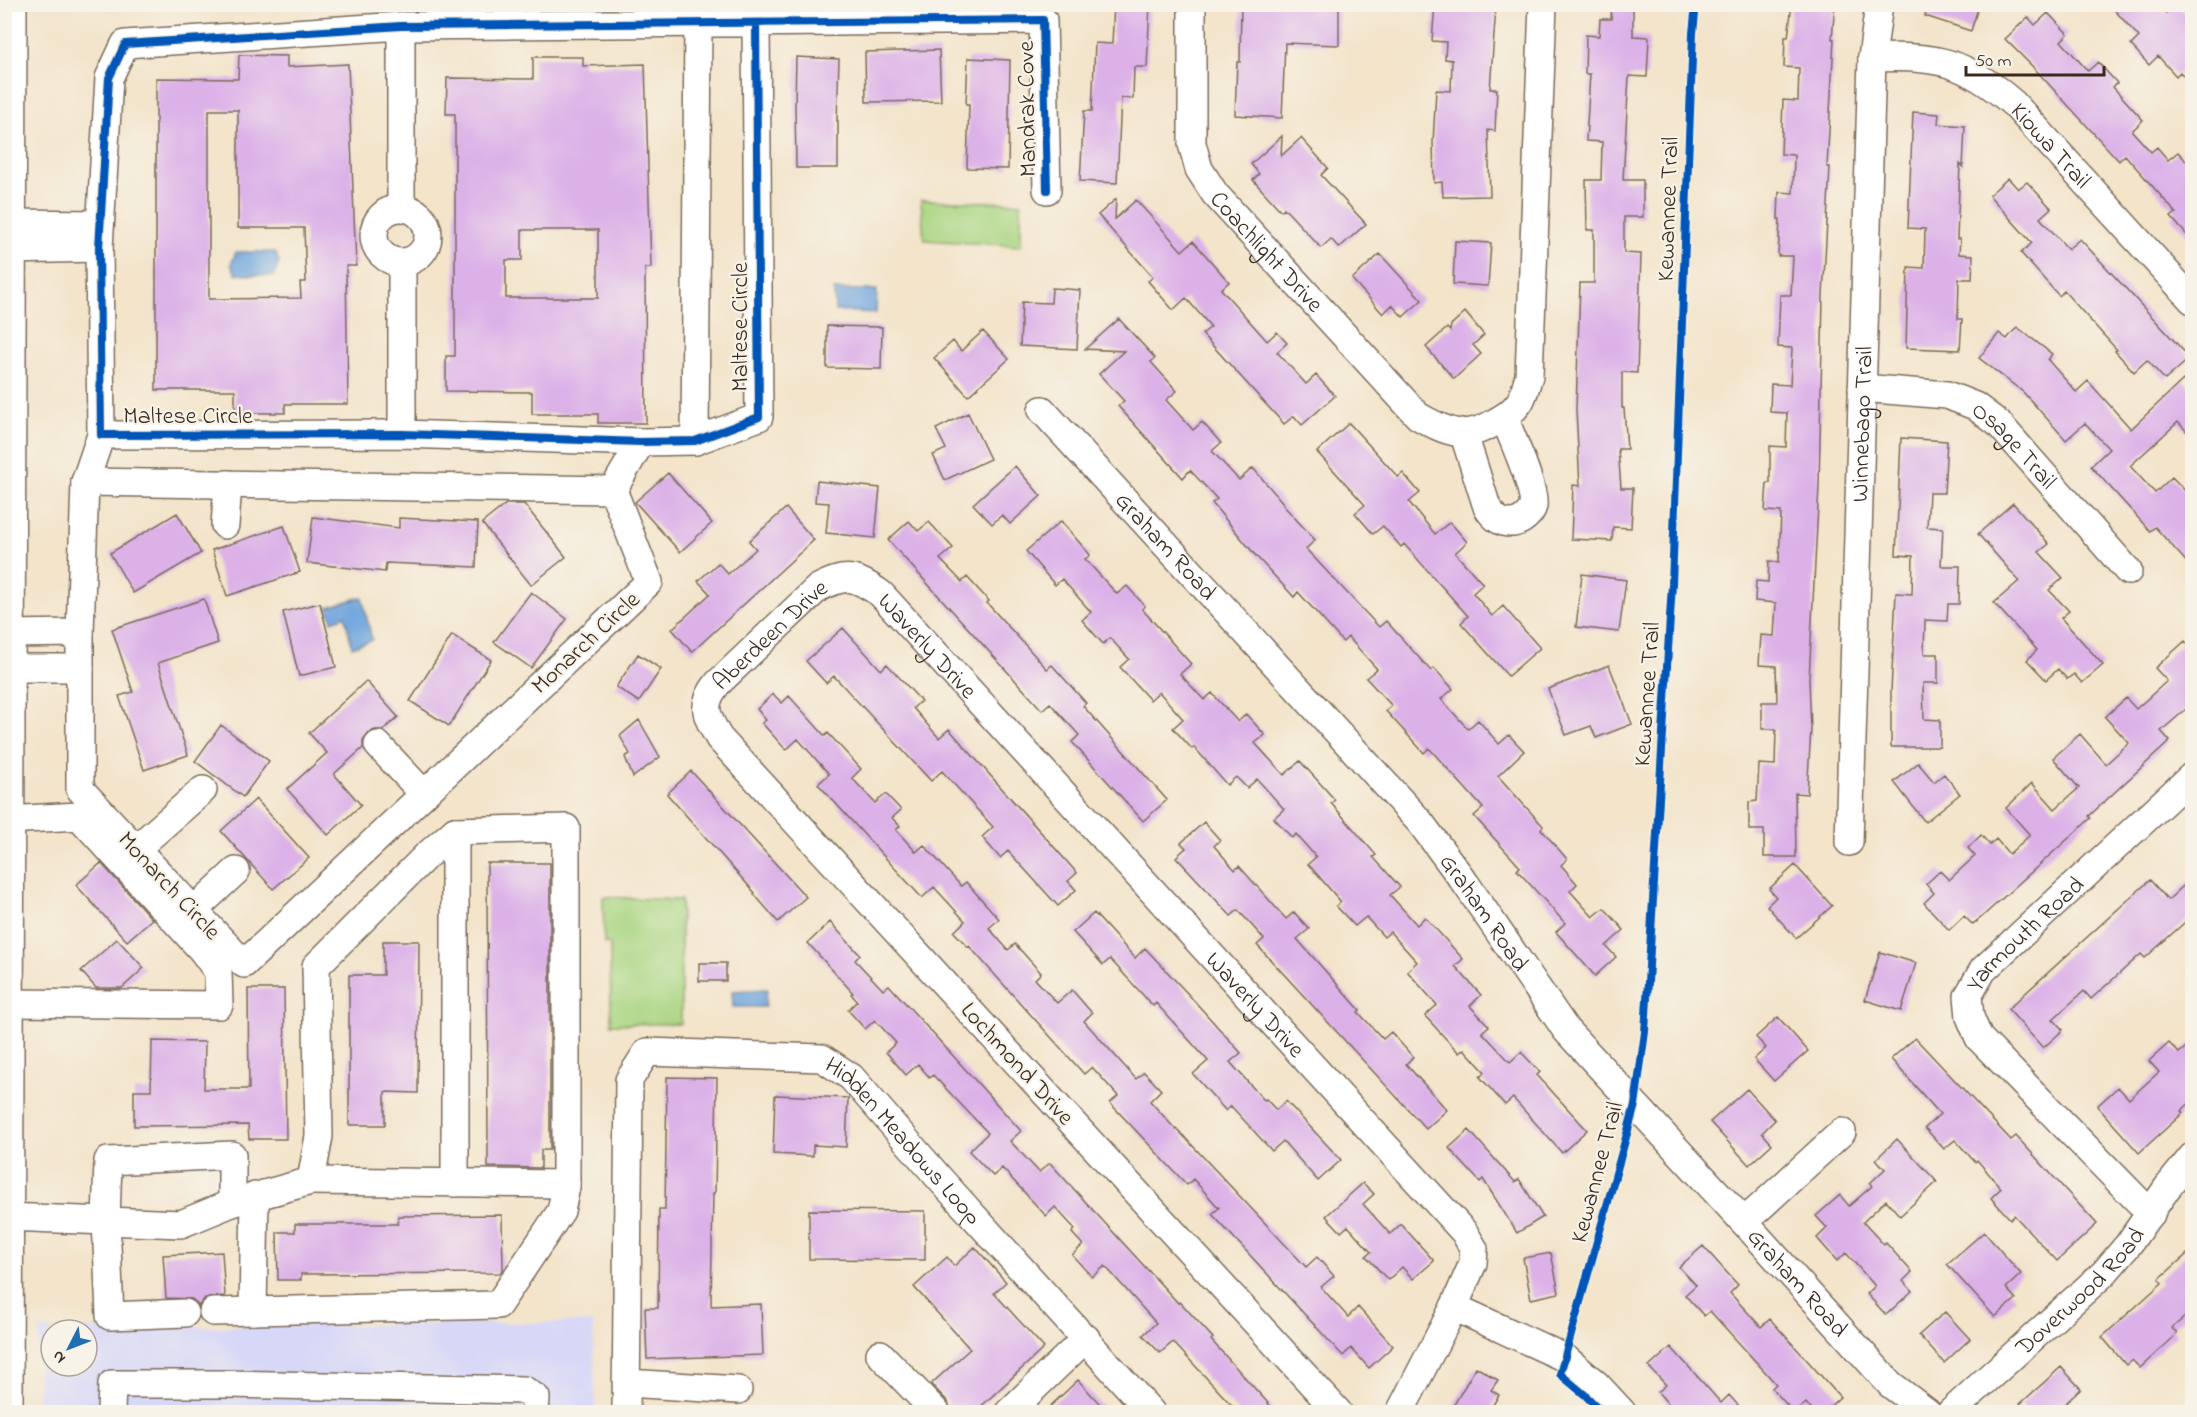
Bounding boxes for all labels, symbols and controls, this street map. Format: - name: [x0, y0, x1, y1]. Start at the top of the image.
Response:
- scale bar: [1966, 39, 2104, 77]
- street label: Mandrak Cove: [1010, 40, 1047, 177]
- text: 50 m: [1975, 49, 2012, 75]
- street label: Kiowa Trail: [2001, 96, 2098, 198]
- street label: Kewannee Trail: [1649, 136, 1690, 282]
- street label: Coachlight Drive: [1200, 184, 1331, 322]
- street label: Maltese Circle: [724, 262, 759, 392]
- street label: Winnebago Trail: [1844, 346, 1884, 503]
- street label: Osage Trail: [1963, 394, 2064, 498]
- street label: Maltese Circle: [123, 400, 253, 435]
- street label: Graham Road: [1105, 485, 1224, 610]
- street label: Aberdeen Drive: [705, 571, 834, 700]
- street label: Monarch Circle: [524, 584, 649, 704]
- street label: Waverly Drive: [868, 586, 984, 708]
- street label: Kewannee Trail: [1626, 621, 1671, 768]
- street label: Monarch Circle: [108, 824, 228, 949]
- street label: Graham Road: [1429, 847, 1536, 980]
- street label: Yarmouth Road: [1959, 869, 2094, 999]
- street label: Waverly Drive: [1196, 945, 1312, 1067]
- street label: Lochmond Drive: [951, 995, 1081, 1135]
- street label: Hidden Meadows Loop: [817, 1049, 989, 1234]
- street label: Kewannee Trail: [1563, 1098, 1634, 1247]
- street label: Graham Road: [1738, 1221, 1855, 1347]
- street label: Doverwood Road: [2008, 1221, 2155, 1366]
- north arrow: [39, 1318, 99, 1378]
- text: N: [47, 1345, 72, 1369]

